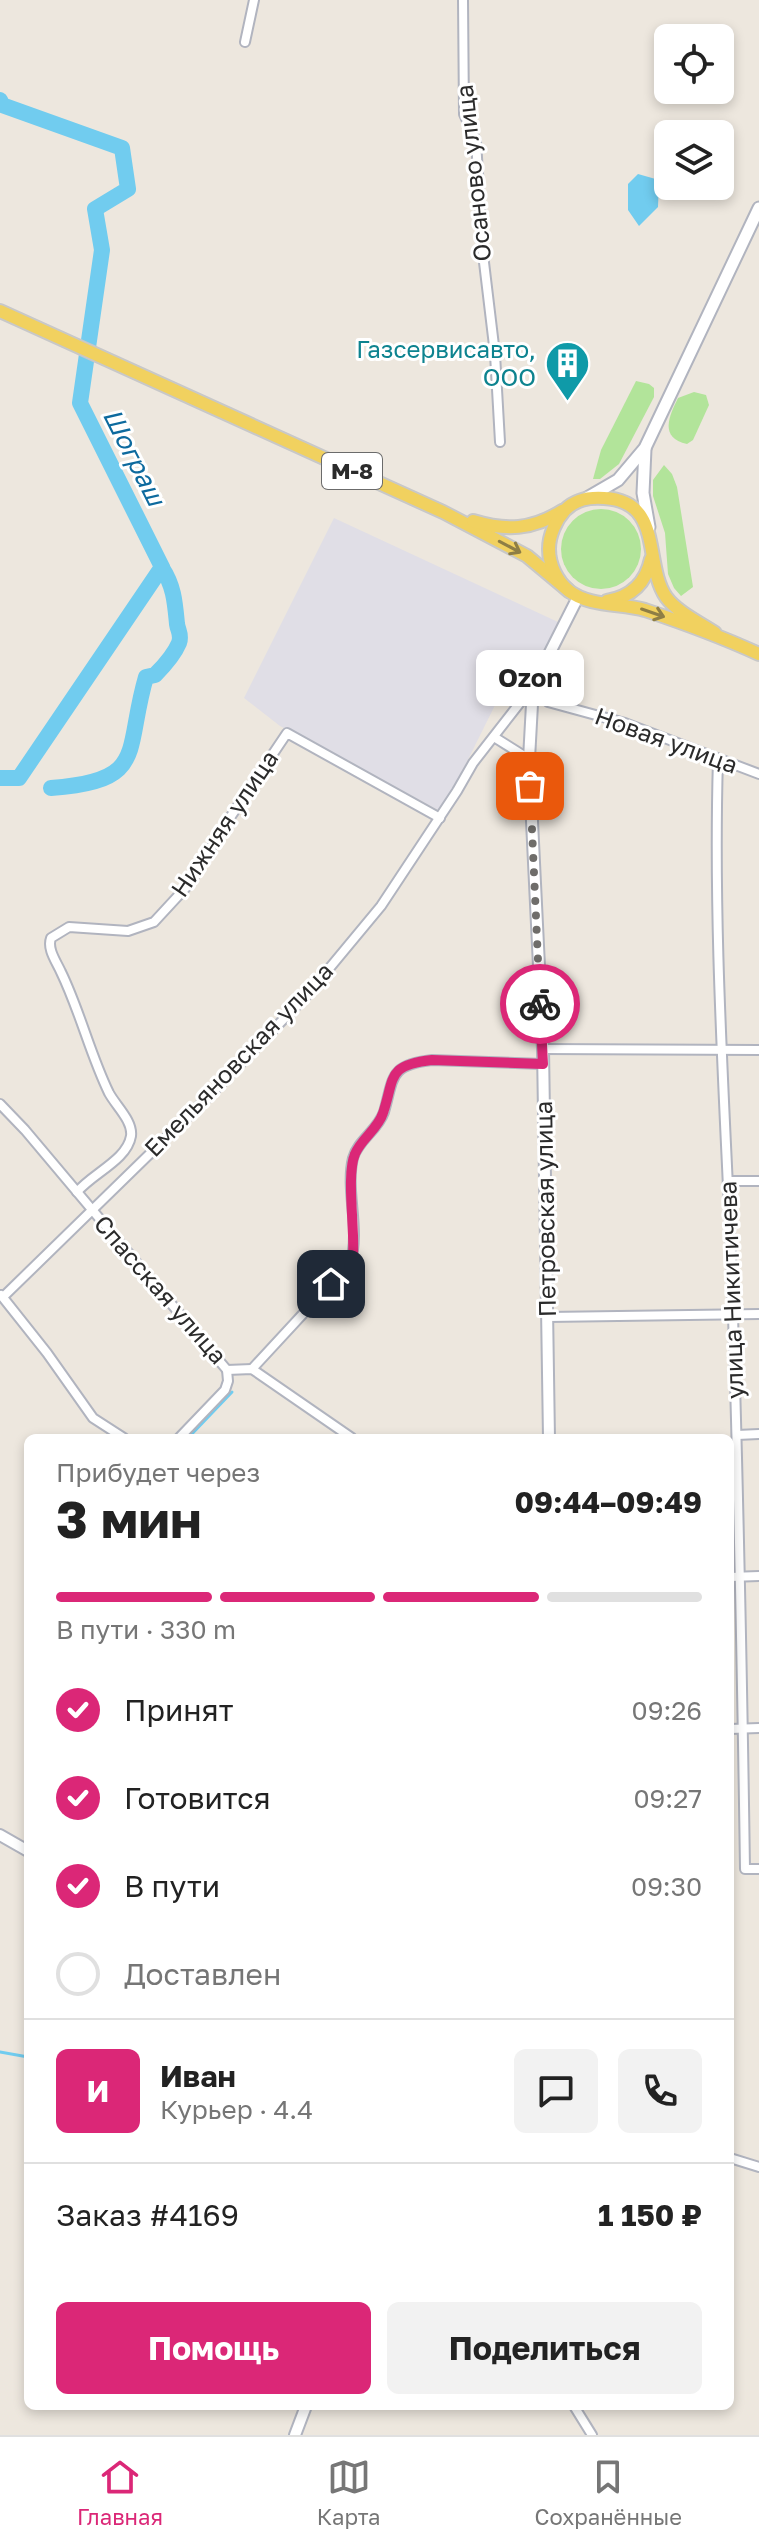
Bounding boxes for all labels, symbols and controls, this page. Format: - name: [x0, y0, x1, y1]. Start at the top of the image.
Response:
- map controls: [654, 24, 734, 200]
- button: locate: [654, 24, 734, 104]
- street label: Осаново улица: [449, 83, 496, 263]
- button: layers: [654, 120, 734, 200]
- place label: Газсервисавто, ООО: [356, 334, 536, 391]
- building icon: Газсервисавто, ООО: [543, 340, 591, 403]
- water label: Шограш: [97, 403, 173, 512]
- road number: М-8: [322, 453, 382, 489]
- one-way arrow: [497, 539, 521, 555]
- one-way arrow: [640, 607, 665, 622]
- callout: Ozon: [476, 650, 584, 706]
- text: Ozon: [498, 662, 562, 693]
- street label: Новая улица: [591, 700, 742, 779]
- street label: Нижняя улица: [164, 744, 283, 902]
- pin: [496, 752, 564, 820]
- icon: bag: [508, 764, 552, 808]
- street label: Емельяновская улица: [138, 956, 338, 1162]
- courier: [500, 964, 580, 1044]
- icon: bike: [518, 982, 562, 1026]
- street label: Петровская улица: [528, 1101, 561, 1317]
- street label: улица Никитичева: [712, 1180, 749, 1400]
- street label: Спасская улица: [89, 1209, 234, 1369]
- pin: [297, 1250, 365, 1318]
- icon: home: [309, 1262, 353, 1306]
- text: Прибудет через: [56, 1457, 260, 1488]
- text: 09:44–09:49: [515, 1484, 702, 1520]
- text: 3 мин: [56, 1487, 202, 1549]
- text: В пути · 330 m: [56, 1614, 236, 1645]
- icon: check: [56, 1688, 100, 1732]
- text: Принят: [124, 1692, 233, 1728]
- text: 09:26: [632, 1695, 702, 1726]
- icon: check: [56, 1776, 100, 1820]
- text: Готовится: [124, 1780, 271, 1816]
- text: 09:27: [633, 1783, 702, 1814]
- icon: check: [56, 1864, 100, 1908]
- text: В пути: [124, 1868, 220, 1904]
- text: 09:30: [631, 1871, 702, 1902]
- text: Доставлен: [124, 1956, 281, 1992]
- button: chat: [514, 2049, 598, 2133]
- button: phone: [618, 2049, 702, 2133]
- text: Иван: [160, 2058, 236, 2094]
- text: И: [87, 2073, 109, 2109]
- text: Курьер · 4.4: [160, 2094, 313, 2125]
- text: Заказ #4169: [56, 2197, 239, 2233]
- text: 1 150 ₽: [598, 2197, 702, 2233]
- button: Помощь: [56, 2302, 371, 2394]
- button: Поделиться: [387, 2302, 702, 2394]
- tab: Главная: [77, 2455, 163, 2530]
- tab: Карта: [317, 2455, 381, 2530]
- tab: Сохранённые: [534, 2455, 682, 2530]

